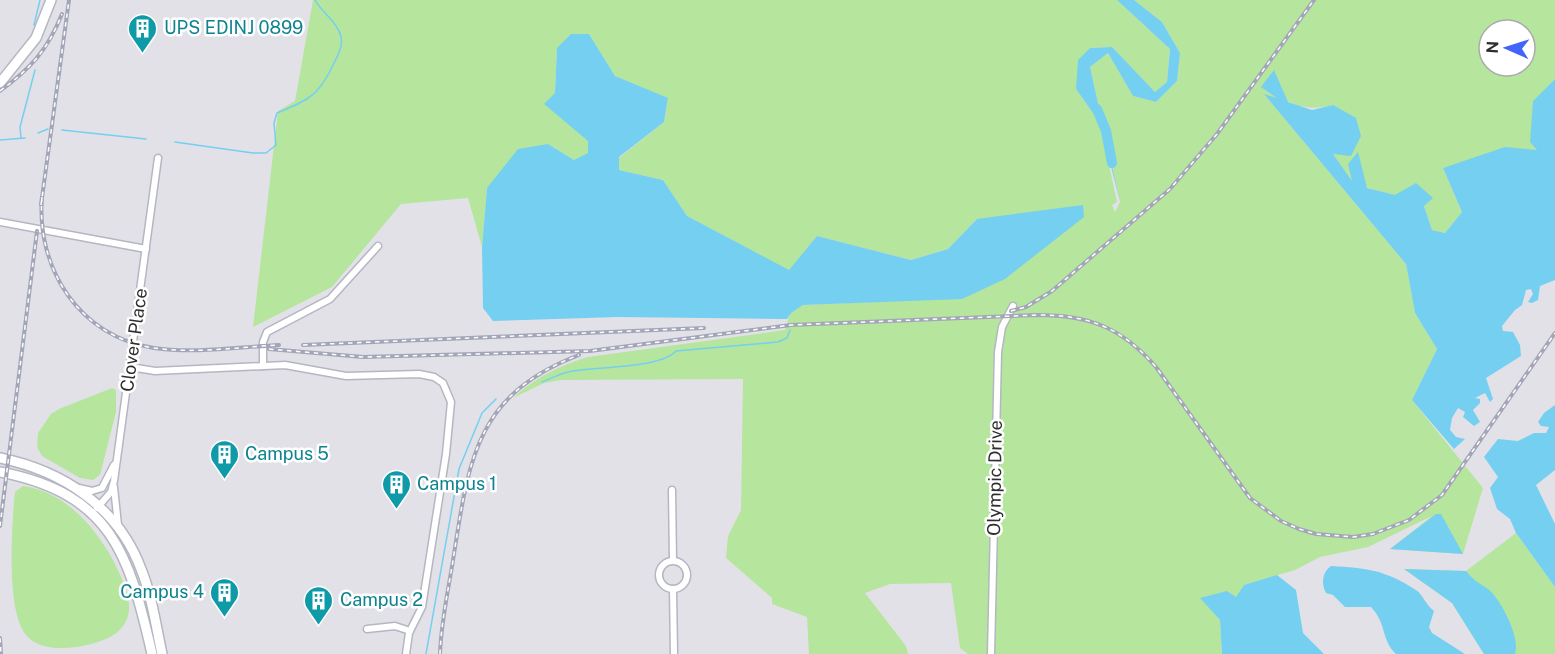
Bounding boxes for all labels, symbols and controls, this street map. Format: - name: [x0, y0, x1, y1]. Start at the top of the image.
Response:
- building icon: UPS EDINJ 0899: [127, 12, 159, 54]
- place label: UPS EDINJ 0899: [164, 17, 303, 38]
- north arrow: [1477, 18, 1537, 78]
- text: N: [1483, 40, 1502, 54]
- street label: Clover Place: [116, 287, 151, 393]
- street label: Olympic Drive: [983, 420, 1006, 536]
- building icon: Campus 5: [208, 438, 240, 480]
- place label: Campus 5: [245, 443, 329, 464]
- building icon: Campus 1: [380, 468, 412, 510]
- place label: Campus 1: [417, 473, 497, 494]
- building icon: Campus 4: [209, 576, 241, 618]
- place label: Campus 4: [120, 581, 204, 602]
- building icon: Campus 2: [303, 584, 335, 626]
- place label: Campus 2: [340, 589, 423, 610]

